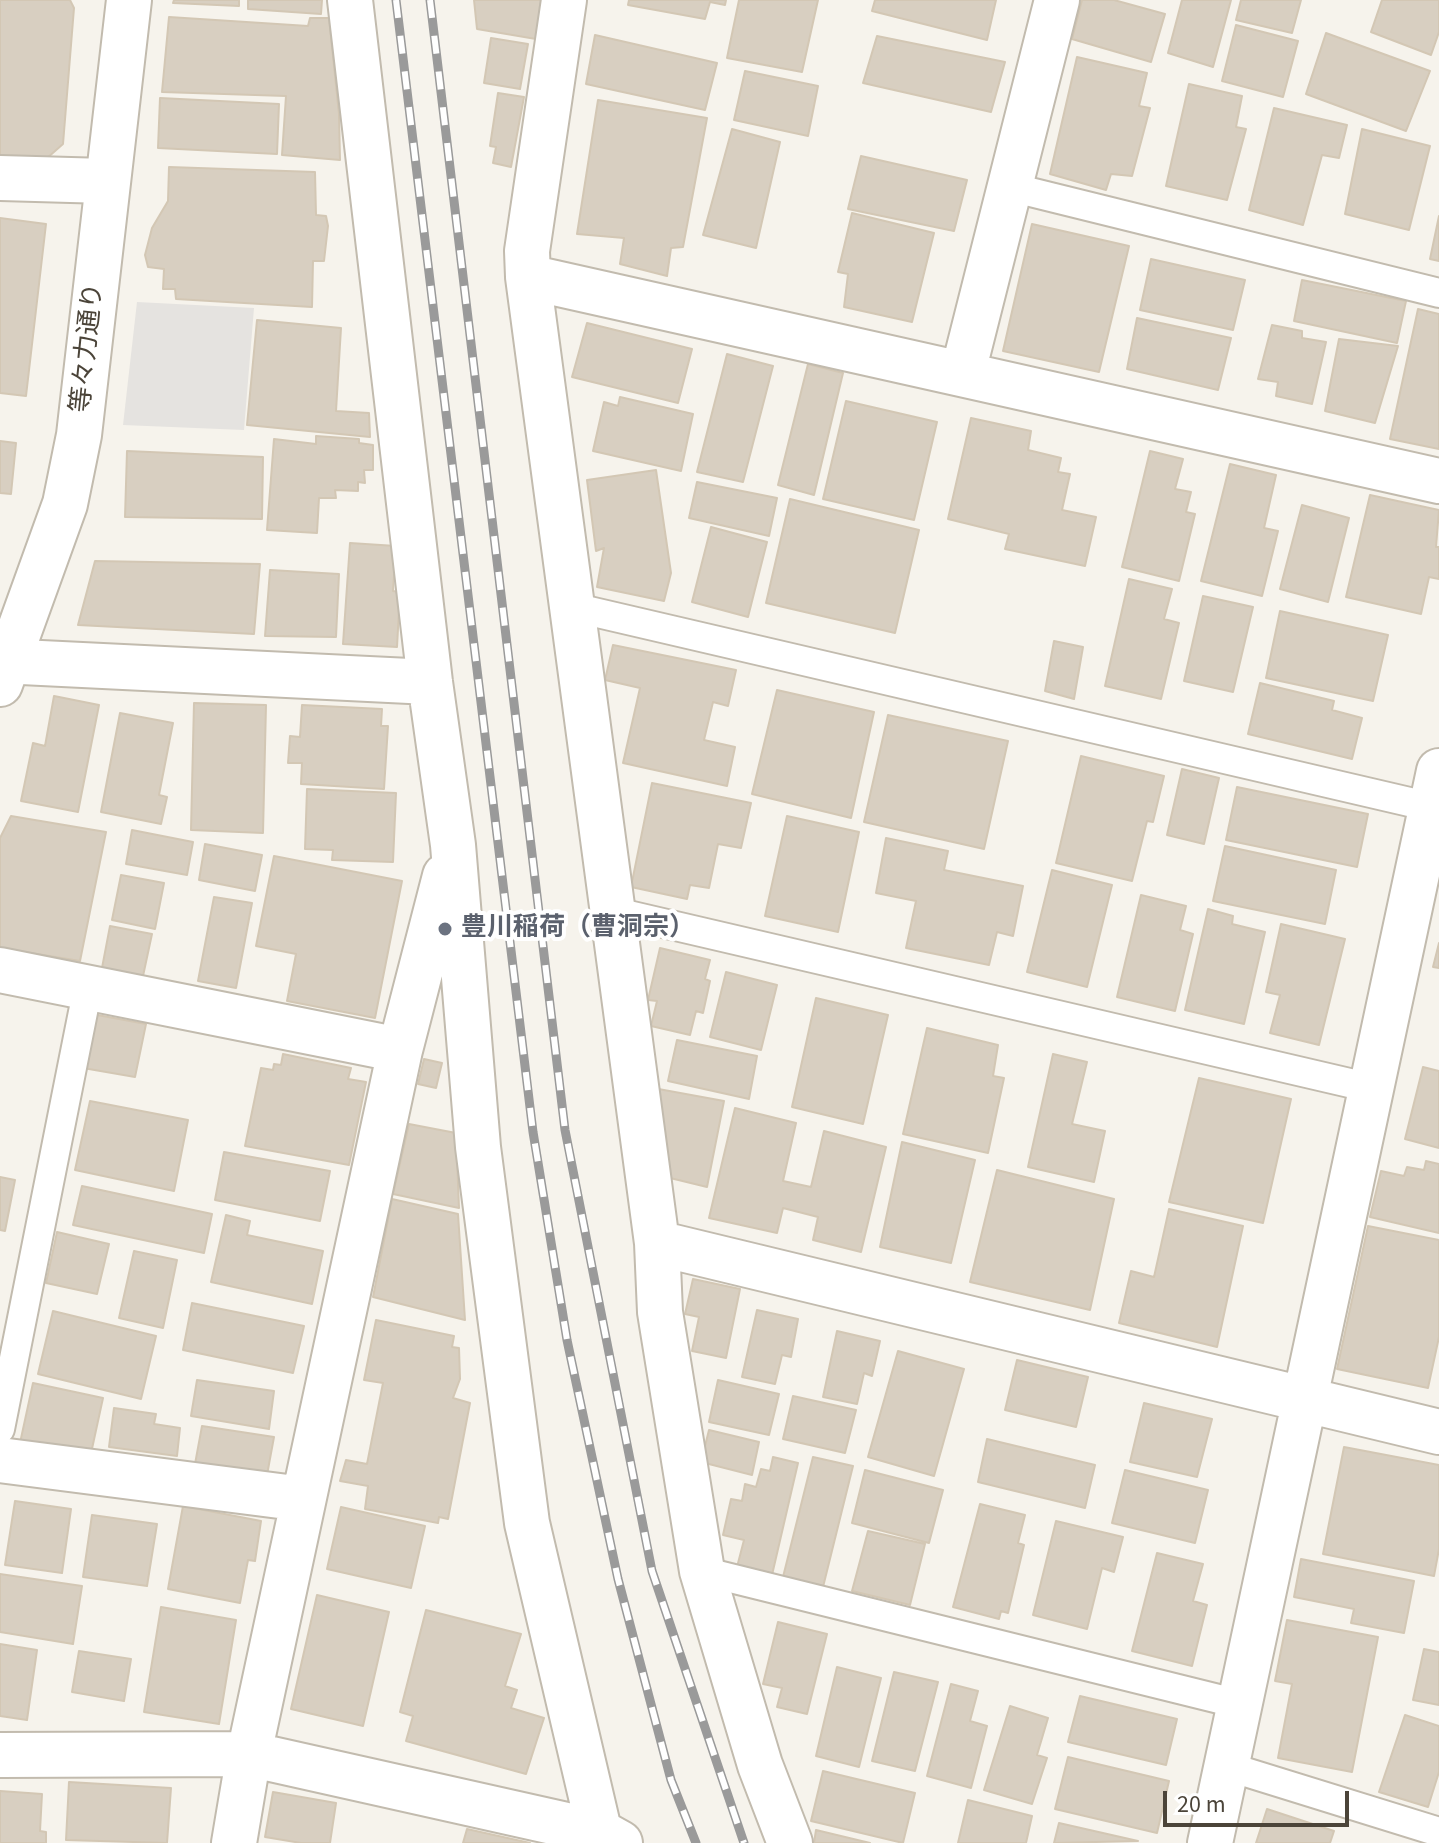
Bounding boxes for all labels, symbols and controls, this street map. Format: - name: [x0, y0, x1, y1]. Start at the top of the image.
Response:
- street label: 等々力通り: [67, 282, 111, 414]
- place label: 豊川稲荷（曹洞宗）: [461, 913, 695, 945]
- marker: 豊川稲荷（曹洞宗）: [436, 920, 454, 938]
- scale bar: [1167, 1775, 1353, 1825]
- text: 20 m: [1177, 1787, 1226, 1822]

